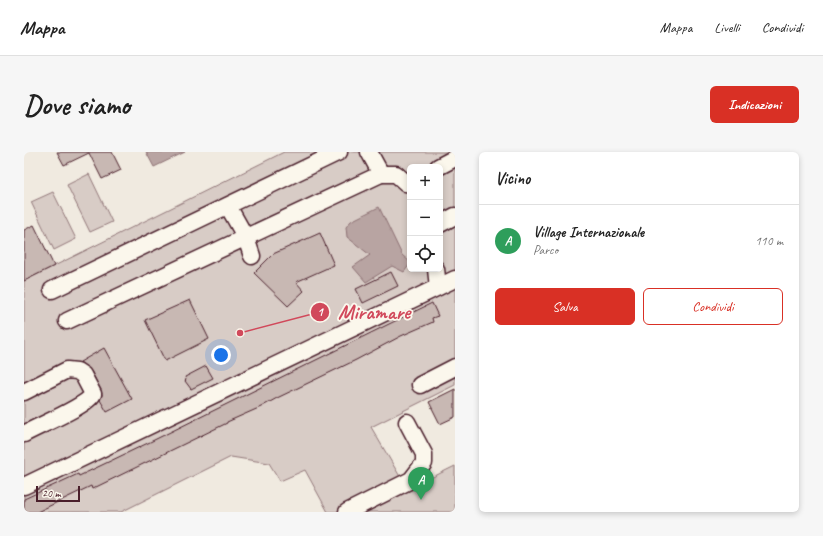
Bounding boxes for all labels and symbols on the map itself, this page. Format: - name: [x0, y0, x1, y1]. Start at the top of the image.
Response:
- callout: Miramare: [310, 295, 418, 328]
- text: Miramare: [338, 299, 412, 325]
- text: 1: [317, 304, 324, 320]
- your location: [211, 345, 231, 365]
- pin: A: [408, 467, 434, 500]
- scale bar: [36, 484, 80, 503]

